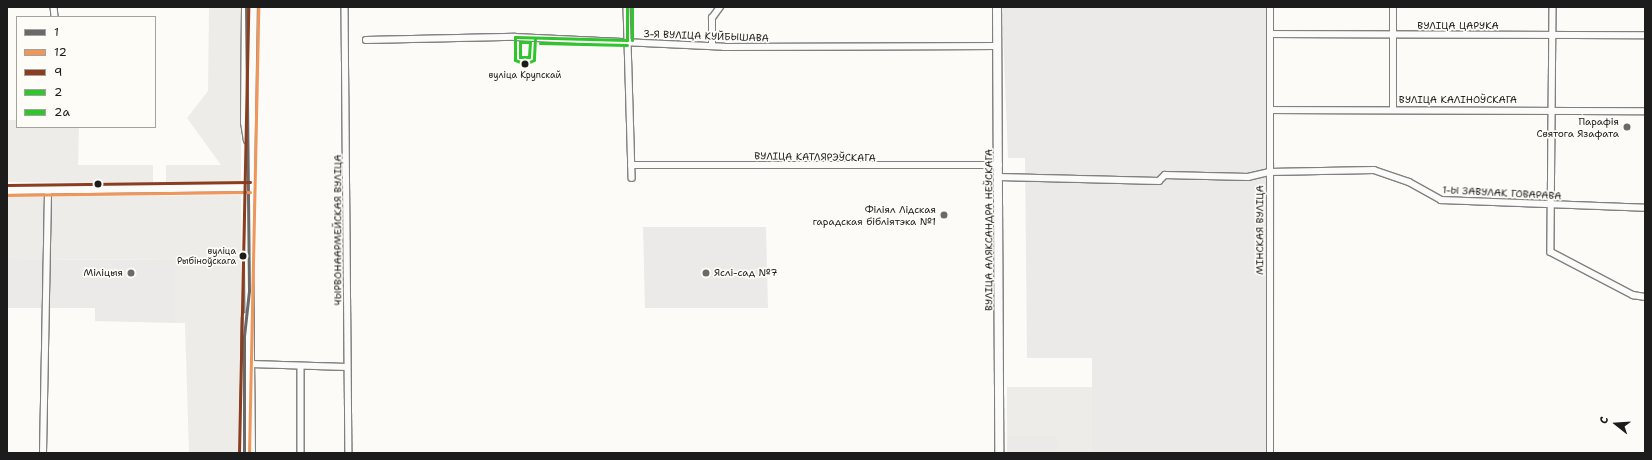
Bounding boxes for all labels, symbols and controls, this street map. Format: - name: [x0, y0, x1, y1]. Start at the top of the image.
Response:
- legend: [16, 16, 156, 128]
- street label: ВУЛІЦА ЦАРУКА: [1417, 20, 1499, 32]
- text: 1: [54, 24, 59, 40]
- street label: 3-Я ВУЛІЦА КУЙБЫШАВА: [643, 28, 769, 44]
- text: 12: [54, 44, 67, 60]
- marker: вуліца Крупскай: [520, 59, 530, 69]
- text: 9: [54, 64, 62, 80]
- place label: вуліца Крупскай: [489, 70, 561, 80]
- text: 2: [54, 84, 62, 100]
- street label: ВУЛІЦА КАЛІНОЎСКАГА: [1399, 94, 1517, 106]
- text: 2а: [54, 104, 70, 120]
- place label: Парафія Святога Язафата: [1536, 115, 1619, 138]
- marker: Парафія Святога Язафата: [1622, 122, 1632, 132]
- street label: ВУЛІЦА АЛЯКСАНДРА НЕЎСКАГА: [983, 149, 995, 311]
- street label: ВУЛІЦА КАТЛЯРЭЎСКАГА: [754, 150, 876, 164]
- street label: ЧЫРВОНААРМЕЙСКАЯ ВУЛІЦА: [332, 155, 344, 305]
- unlabelled marker: [93, 179, 103, 189]
- street label: 1-Ы ЗАВУЛАК ГОВАРАВА: [1442, 184, 1562, 202]
- street label: МІНСКАЯ ВУЛІЦА: [1254, 185, 1266, 275]
- place label: Філіял Лідская гарадская бібліятэка №1: [813, 203, 936, 226]
- marker: Філіял Лідская гарадская бібліятэка №1: [939, 210, 949, 220]
- place label: вуліца Рыбіноўскага: [177, 246, 236, 267]
- marker: вуліца Рыбіноўскага: [238, 251, 248, 261]
- place label: Міліцыя: [83, 267, 123, 279]
- place label: Яслі-сад №7: [714, 267, 778, 279]
- marker: Міліцыя: [126, 268, 136, 278]
- marker: Яслі-сад №7: [701, 268, 711, 278]
- north arrow: [1596, 404, 1636, 444]
- text: С: [1596, 415, 1612, 426]

